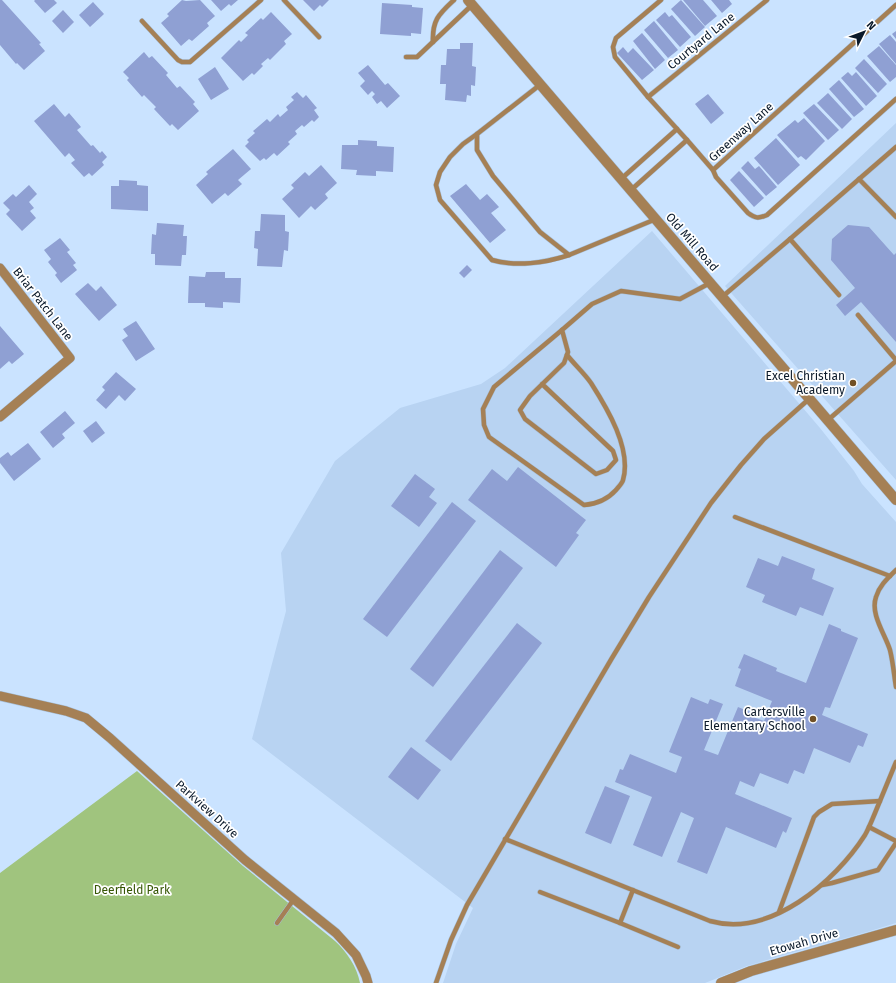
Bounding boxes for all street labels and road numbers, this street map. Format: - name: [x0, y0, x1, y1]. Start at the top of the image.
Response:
- street label: Courtyard Lane: [665, 10, 737, 72]
- street label: Greenway Lane: [706, 99, 776, 165]
- street label: Old Mill Road: [663, 210, 721, 274]
- street label: Briar Patch Lane: [10, 265, 76, 343]
- street label: Parkview Drive: [173, 777, 241, 841]
- street label: Etowah Drive: [768, 926, 840, 958]

